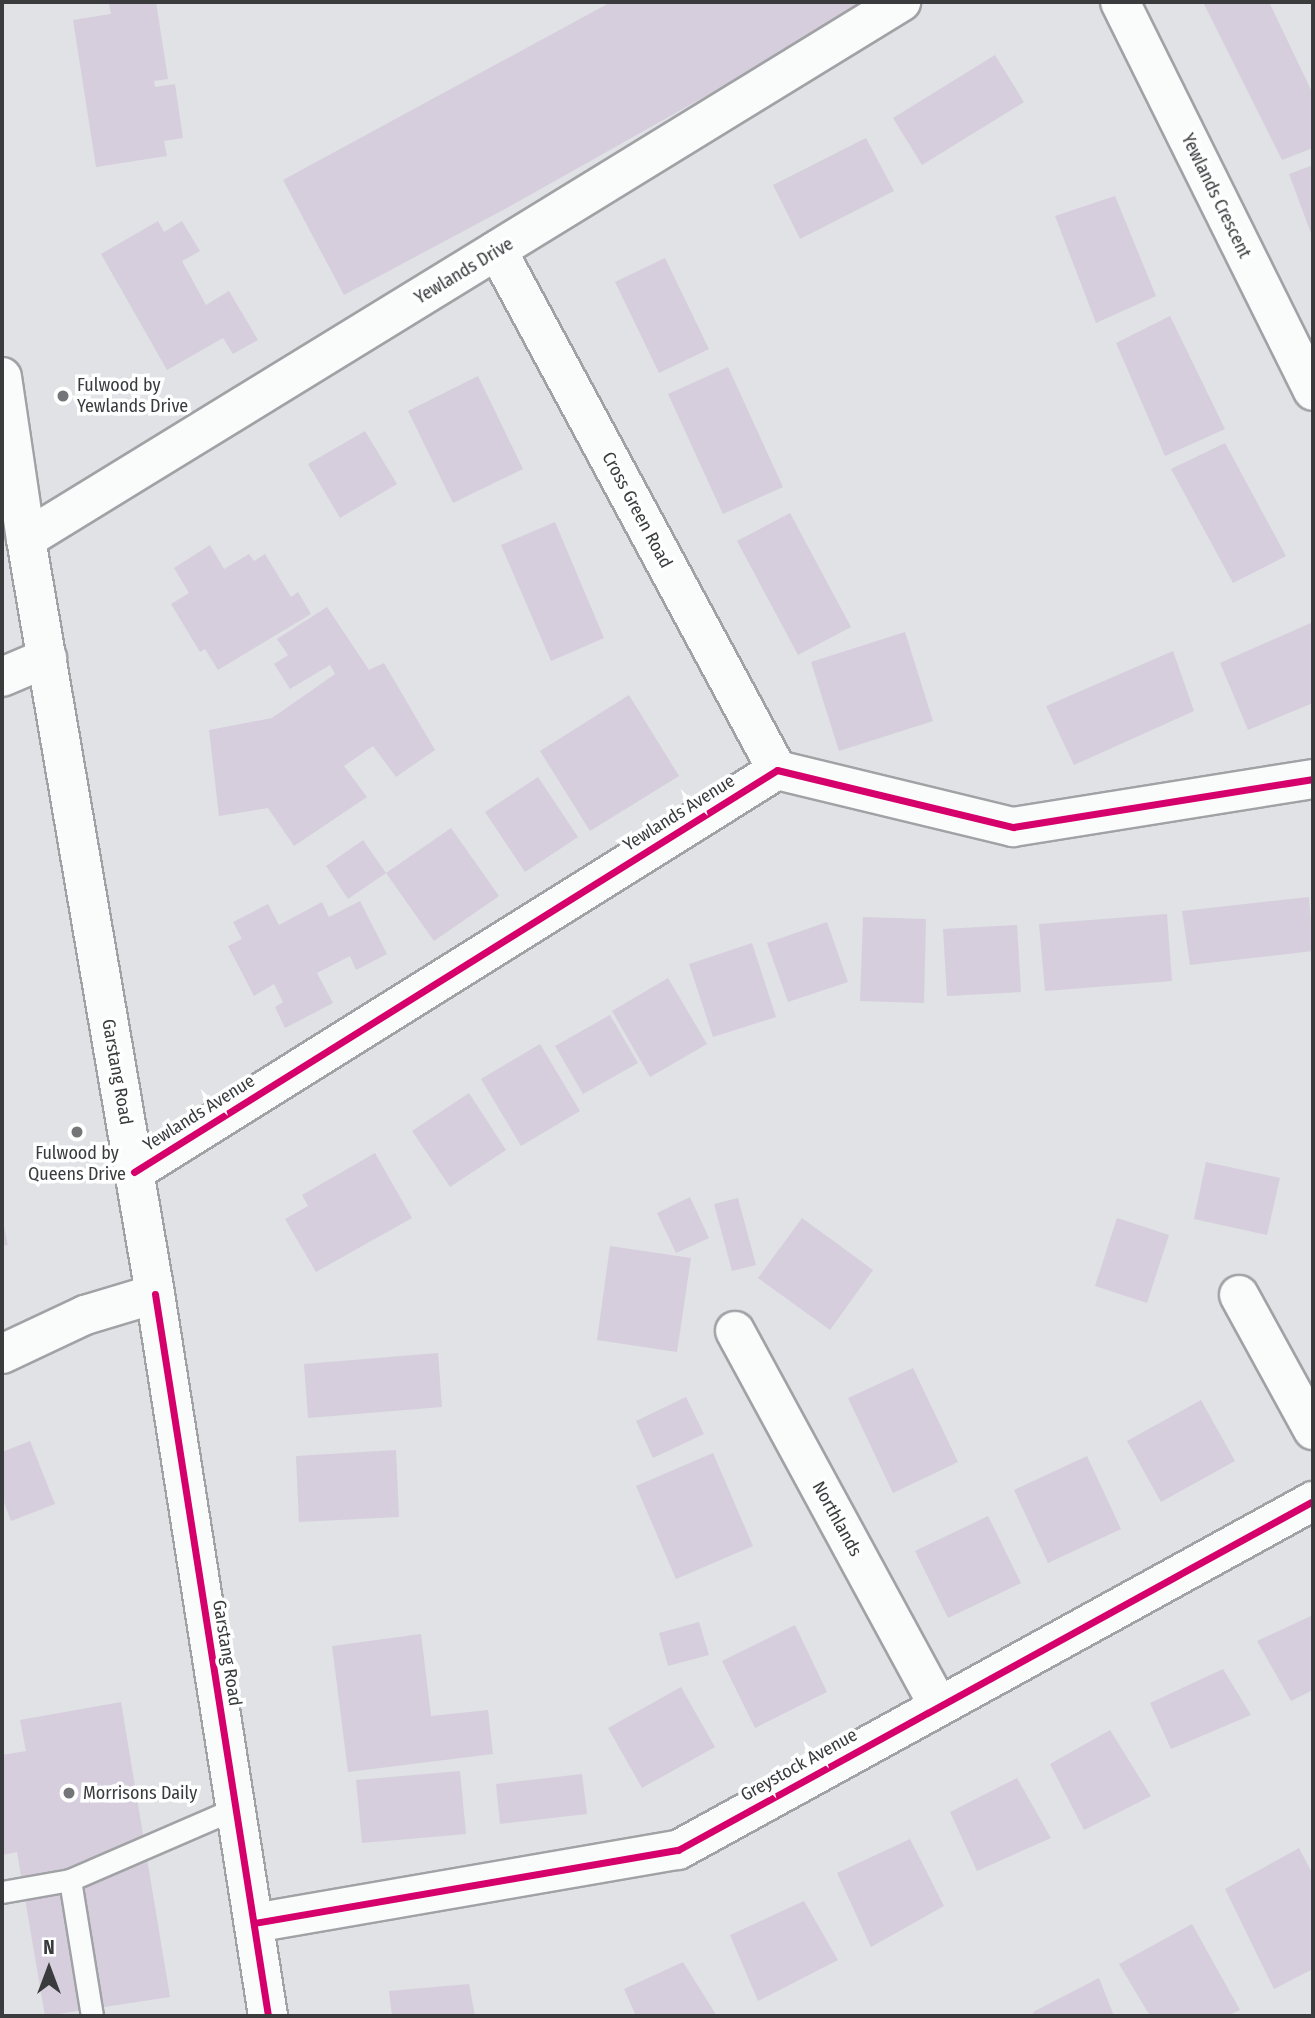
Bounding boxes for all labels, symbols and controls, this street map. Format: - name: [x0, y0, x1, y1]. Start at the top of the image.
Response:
- street label: Yewlands Crescent: [1176, 130, 1256, 262]
- street label: Yewlands Drive: [411, 233, 517, 309]
- place label: Fulwood by Yewlands Drive: [77, 375, 188, 418]
- marker: Fulwood by Yewlands Drive: [55, 388, 71, 404]
- street label: Cross Green Road: [597, 448, 677, 572]
- street label: Yewlands Avenue: [619, 770, 739, 856]
- street label: Garstang Road: [97, 1017, 137, 1127]
- street label: Yewlands Avenue: [139, 1070, 259, 1156]
- marker: Fulwood by Queens Drive: [69, 1124, 85, 1140]
- place label: Fulwood by Queens Drive: [28, 1143, 126, 1186]
- street label: Northlands: [808, 1478, 866, 1560]
- street label: Garstang Road: [208, 1599, 246, 1707]
- street label: Greystock Avenue: [737, 1724, 861, 1806]
- place label: Morrisons Daily: [83, 1782, 197, 1804]
- marker: Morrisons Daily: [61, 1785, 77, 1801]
- north arrow: [14, 1934, 84, 2004]
- text: N: [43, 1936, 55, 1959]

